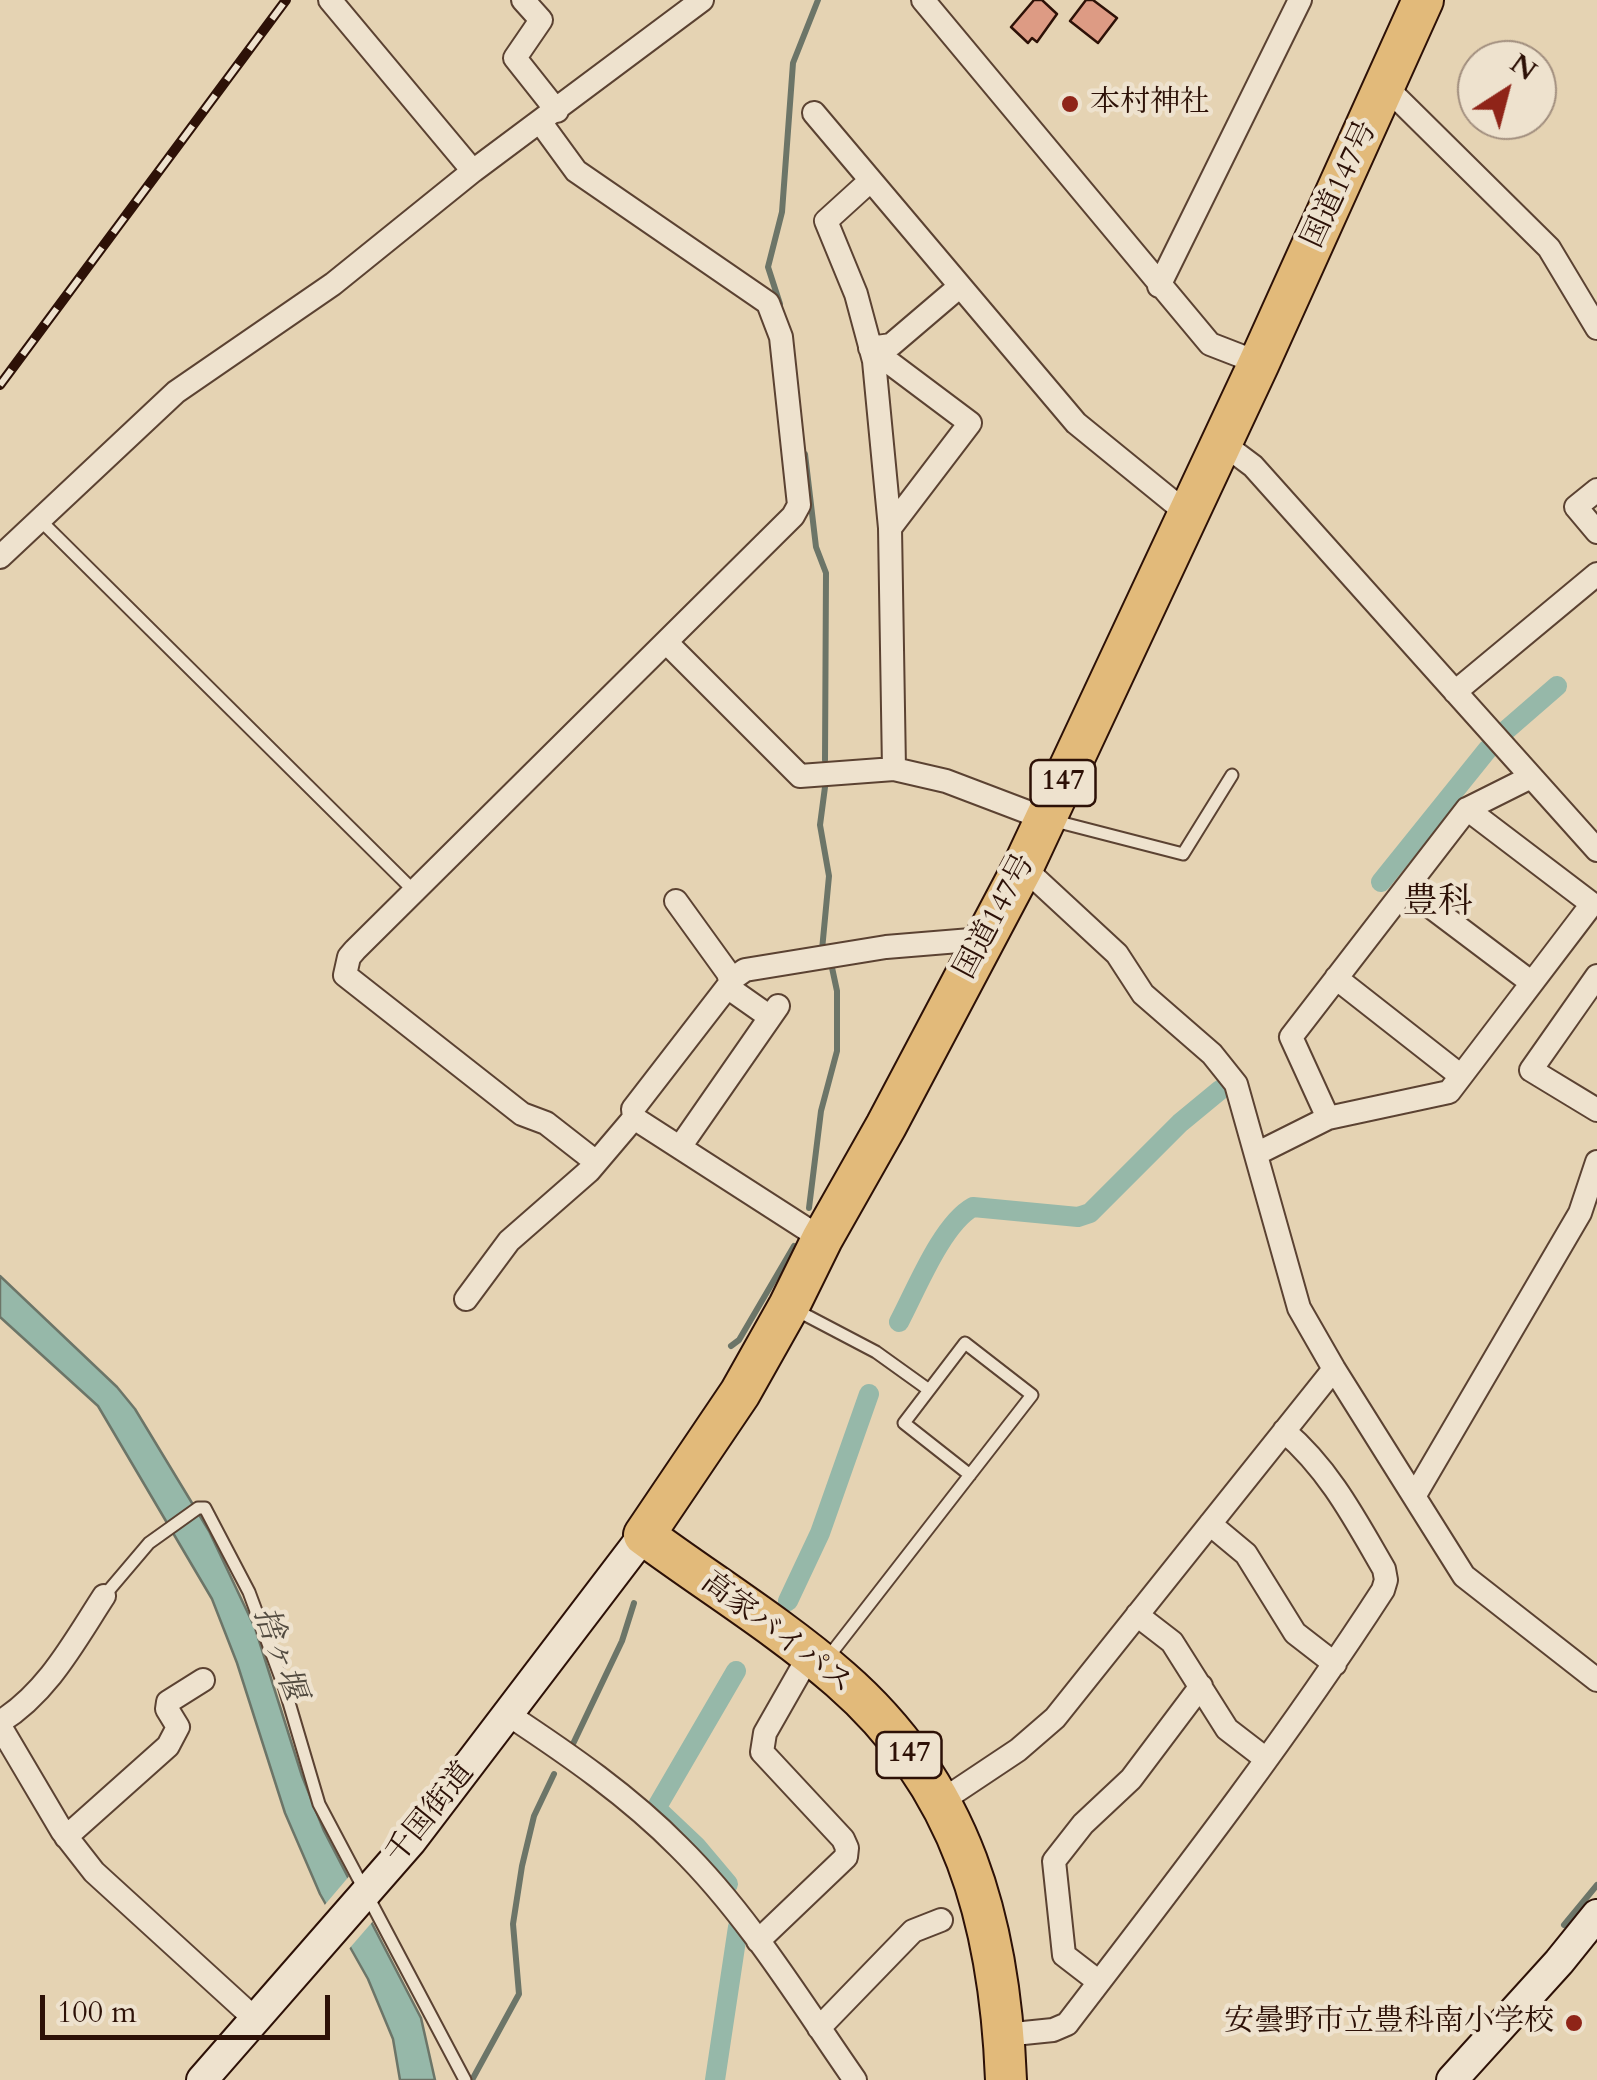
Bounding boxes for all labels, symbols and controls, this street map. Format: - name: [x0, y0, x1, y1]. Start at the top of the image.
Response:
- north arrow: [1457, 40, 1557, 140]
- text: N: [1502, 45, 1544, 90]
- place label: 本村神社: [1090, 86, 1210, 122]
- marker: 本村神社: [1059, 93, 1081, 115]
- street label: 国道147号: [1296, 116, 1386, 254]
- road number: 147: [1030, 760, 1096, 806]
- street label: 国道147号: [948, 848, 1044, 986]
- district label: 豊科: [1403, 883, 1473, 925]
- street label: 高家バイパス: [693, 1565, 859, 1703]
- water label: 捨ヶ堰: [244, 1602, 312, 1706]
- road number: 147: [876, 1732, 942, 1778]
- street label: 千国街道: [379, 1756, 483, 1872]
- scale bar: [45, 1975, 335, 2037]
- text: 100 m: [57, 1992, 137, 2033]
- place label: 安曇野市立豊科南小学校: [1224, 2005, 1554, 2041]
- marker: 安曇野市立豊科南小学校: [1563, 2012, 1585, 2034]

